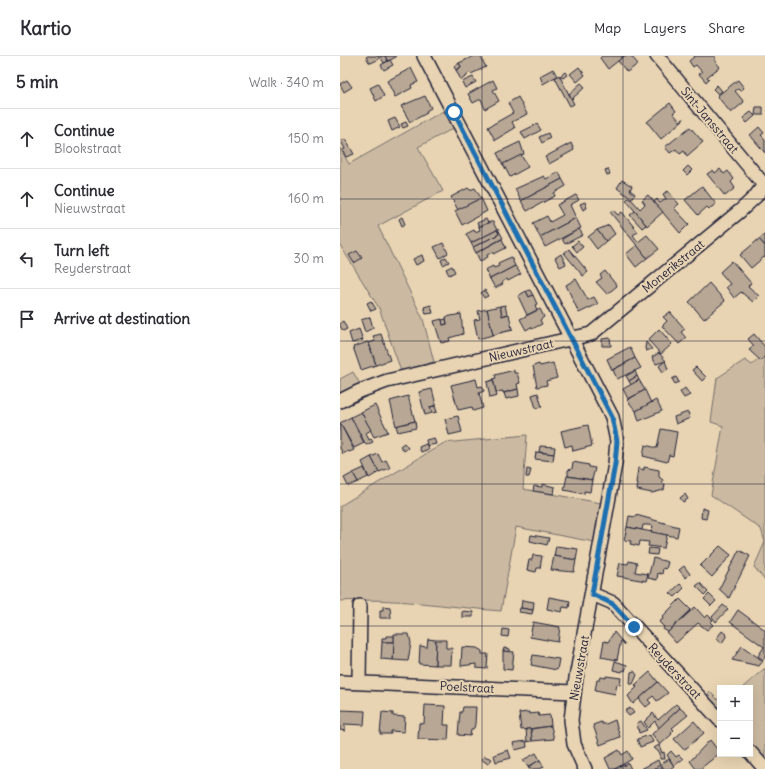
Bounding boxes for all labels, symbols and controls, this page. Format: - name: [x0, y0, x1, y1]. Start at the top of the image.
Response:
- text: Kartio: [20, 16, 72, 40]
- text: Map: [594, 19, 621, 37]
- text: Layers: [643, 19, 686, 37]
- text: Share: [708, 19, 745, 37]
- text: 5 min: [16, 71, 58, 93]
- text: Walk · 340 m: [249, 74, 324, 91]
- street label: Sint-Jansstraat: [678, 84, 742, 156]
- route start: [445, 103, 463, 121]
- text: Continue: [54, 121, 115, 140]
- icon: ahead: [16, 128, 38, 150]
- text: 150 m: [288, 130, 324, 147]
- text: Blookstraat: [54, 140, 121, 157]
- text: Continue: [54, 181, 115, 200]
- icon: ahead: [16, 188, 38, 210]
- text: 160 m: [288, 190, 324, 207]
- text: Nieuwstraat: [54, 200, 125, 217]
- street label: Monerikstraat: [639, 236, 707, 296]
- text: Turn left: [54, 241, 109, 260]
- icon: left: [16, 248, 38, 270]
- text: 30 m: [294, 250, 324, 267]
- text: Reyderstraat: [54, 260, 131, 277]
- icon: arrive: [16, 308, 38, 330]
- text: Arrive at destination: [54, 309, 190, 328]
- street label: Nieuwstraat: [487, 335, 555, 365]
- route end: [625, 618, 643, 636]
- street label: Nieuwstraat: [566, 634, 592, 702]
- street label: Reyderstraat: [645, 640, 705, 702]
- street label: Poelstraat: [439, 678, 495, 696]
- map controls: [717, 685, 753, 757]
- button: +: [717, 685, 753, 721]
- button: −: [717, 721, 753, 757]

